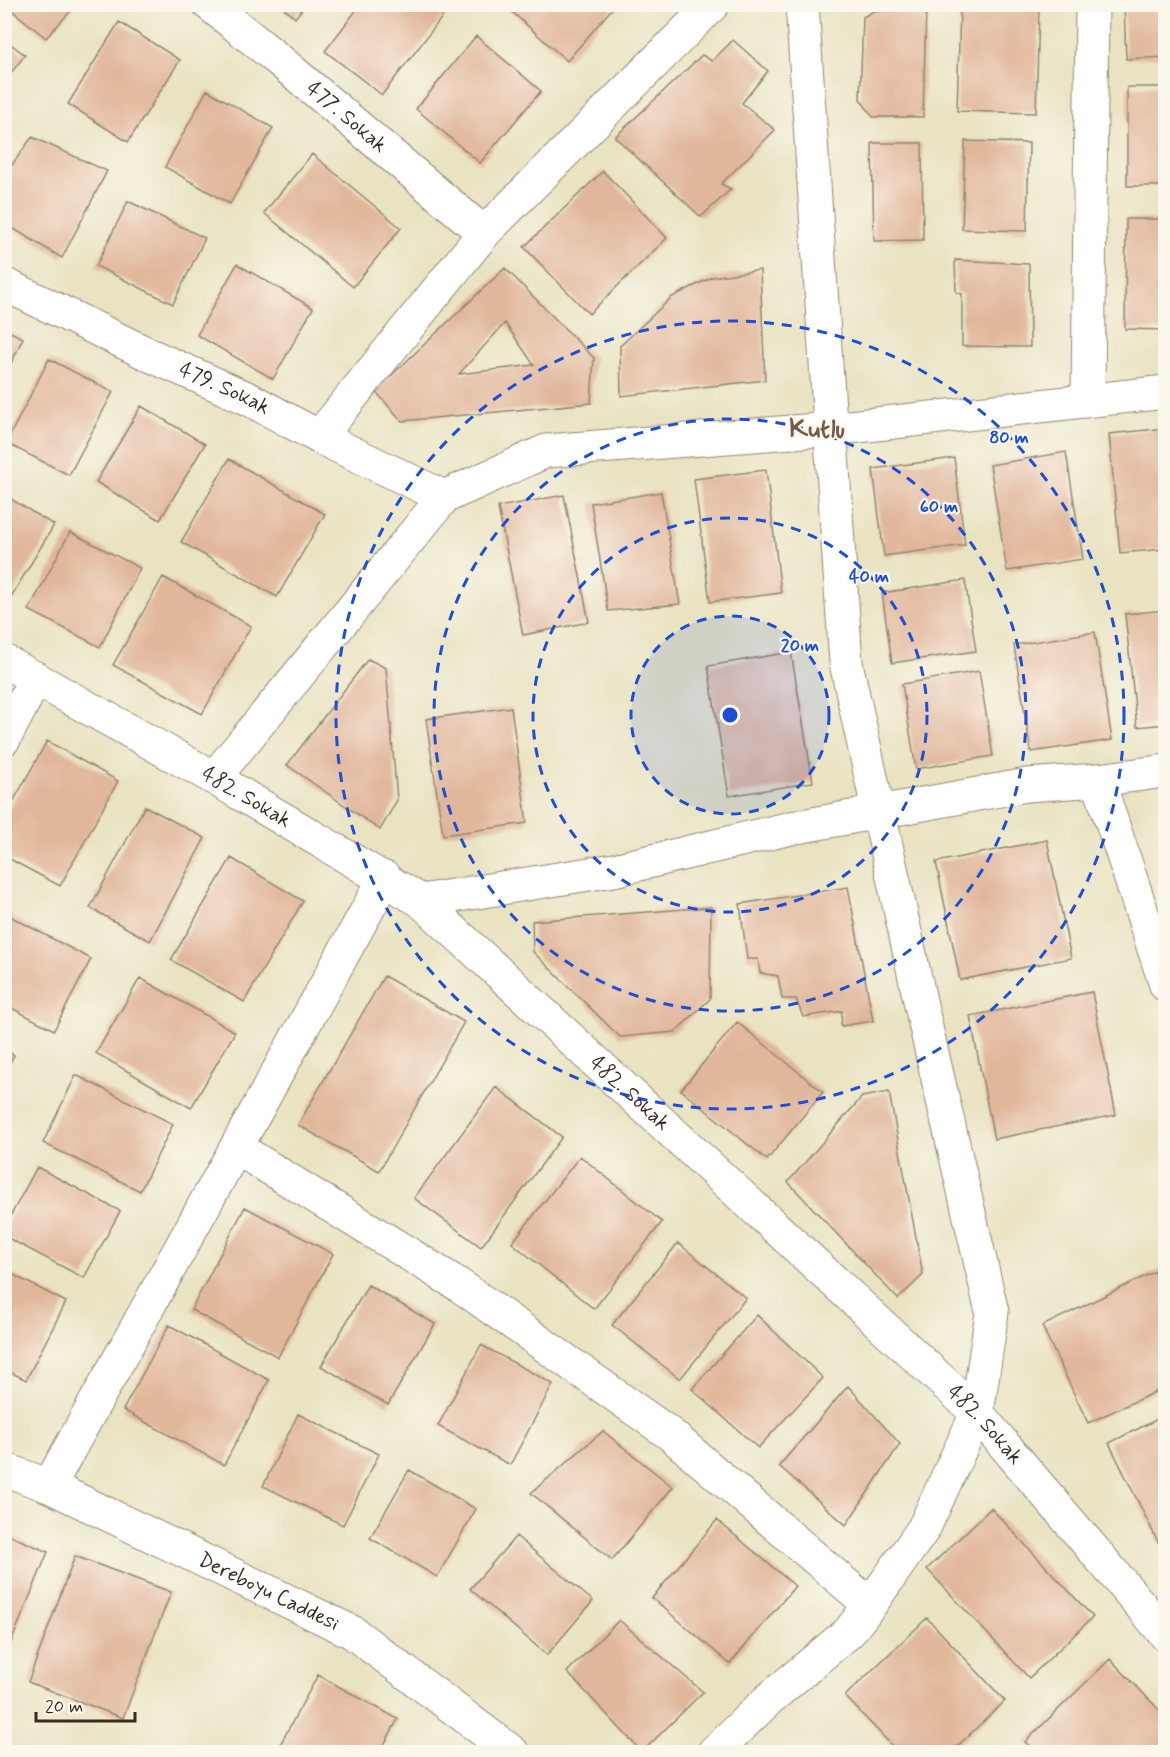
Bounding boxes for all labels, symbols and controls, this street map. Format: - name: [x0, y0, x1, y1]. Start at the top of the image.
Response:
- street label: 477. Sokak: [300, 75, 393, 159]
- street label: 479. Sokak: [175, 356, 275, 422]
- district label: Kutlu: [789, 412, 845, 447]
- text: 80 m: [989, 426, 1029, 450]
- text: 60 m: [920, 495, 958, 519]
- text: 40 m: [849, 565, 889, 589]
- text: 20 m: [781, 634, 819, 658]
- centre of rings: [720, 705, 740, 725]
- street label: 482. Sokak: [197, 760, 296, 835]
- street label: 482. Sokak: [584, 1049, 676, 1137]
- street label: 482. Sokak: [941, 1378, 1029, 1471]
- street label: Dereboyu Caddesi: [193, 1546, 344, 1638]
- scale bar: [36, 1685, 135, 1723]
- text: 20 m: [45, 1695, 83, 1719]

